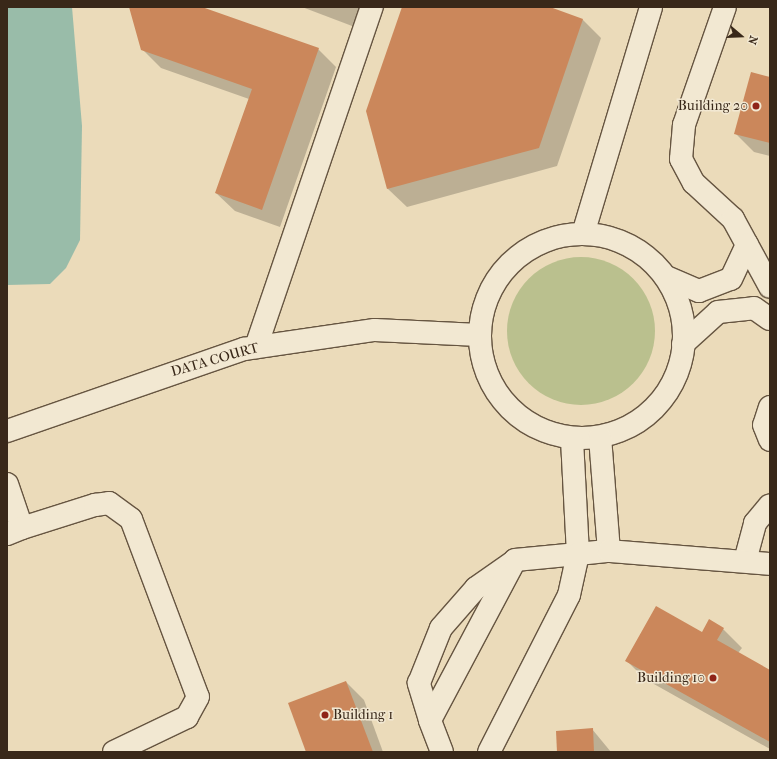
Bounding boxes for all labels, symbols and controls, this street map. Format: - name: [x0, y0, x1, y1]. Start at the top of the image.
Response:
- north arrow: [721, 16, 761, 56]
- text: N: [745, 34, 760, 46]
- place label: Building 20: [678, 98, 748, 114]
- marker: Building 20: [751, 101, 761, 111]
- street label: DATA COURT: [169, 339, 261, 381]
- place label: Building 10: [637, 670, 705, 686]
- marker: Building 10: [708, 673, 718, 683]
- place label: Building 1: [333, 707, 393, 723]
- marker: Building 1: [320, 710, 330, 720]

